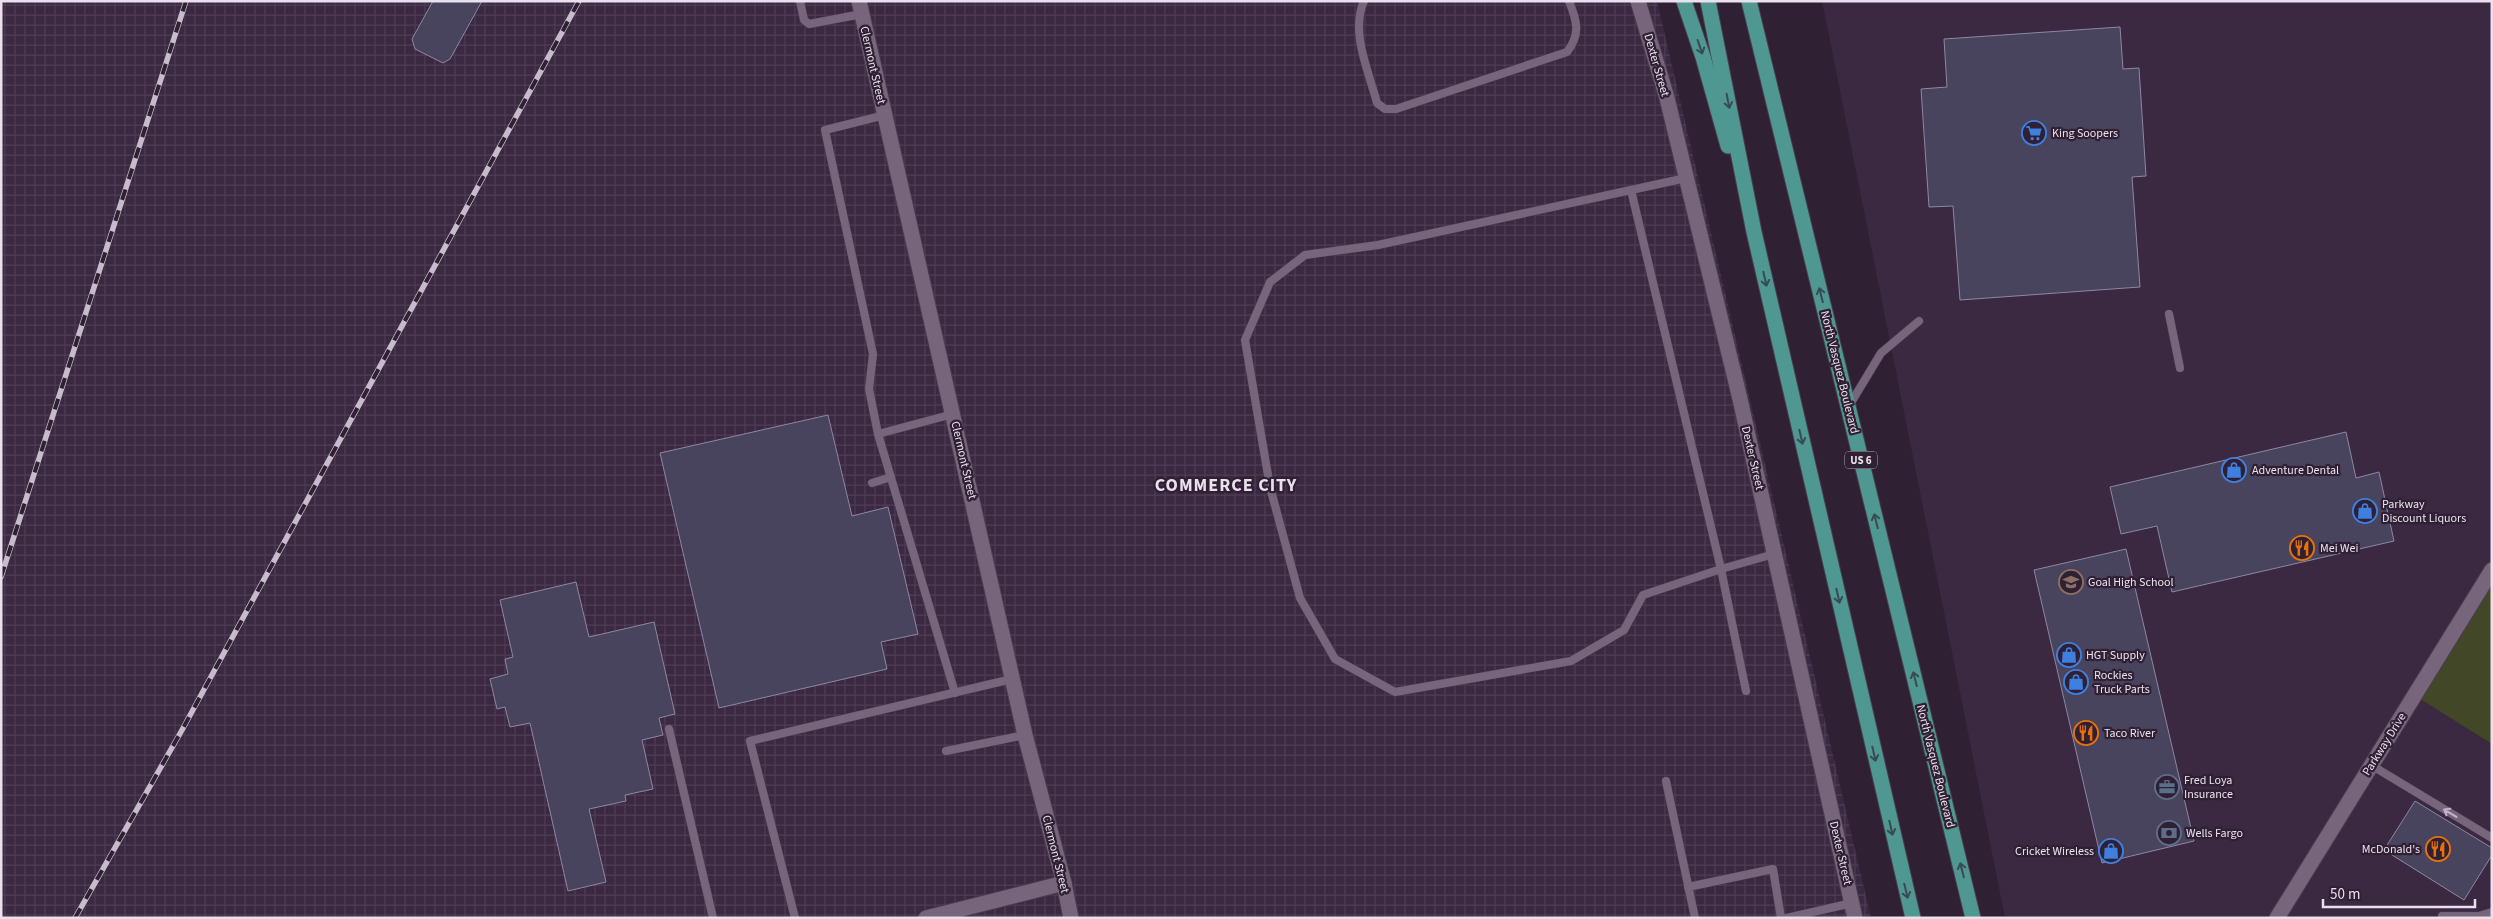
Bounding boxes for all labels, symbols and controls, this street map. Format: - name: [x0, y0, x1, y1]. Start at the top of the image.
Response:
- street label: Clermont Street: [855, 24, 890, 106]
- street label: Dexter Street: [1639, 32, 1674, 99]
- one-way arrow: [1696, 39, 1705, 55]
- one-way arrow: [1724, 92, 1733, 108]
- supermarket icon: King Soopers: [2021, 120, 2047, 146]
- place label: King Soopers: [2052, 125, 2118, 142]
- one-way arrow: [1761, 271, 1770, 287]
- one-way arrow: [1816, 287, 1825, 303]
- street label: North Vasquez Boulevard: [1816, 309, 1863, 435]
- street label: Clermont Street: [946, 419, 981, 501]
- street label: Dexter Street: [1737, 425, 1768, 492]
- one-way arrow: [1797, 429, 1806, 445]
- road number: US 6: [1845, 452, 1877, 468]
- shop icon: Adventure Dental: [2221, 457, 2247, 483]
- place label: Adventure Dental: [2252, 462, 2339, 479]
- district label: COMMERCE CITY: [1155, 473, 1297, 498]
- place label: Parkway Discount Liquors: [2382, 496, 2466, 527]
- shop icon: Parkway Discount Liquors: [2352, 498, 2378, 524]
- one-way arrow: [1871, 513, 1880, 529]
- restaurant icon: Mei Wei: [2289, 535, 2315, 561]
- place label: Mei Wei: [2320, 540, 2358, 557]
- school or university icon: Goal High School: [2058, 569, 2084, 595]
- place label: Goal High School: [2088, 574, 2173, 591]
- one-way arrow: [1833, 587, 1843, 603]
- shop icon: HGT Supply: [2056, 642, 2082, 668]
- place label: HGT Supply: [2086, 647, 2145, 664]
- place label: Rockies Truck Parts: [2094, 667, 2150, 698]
- shop icon: Rockies Truck Parts: [2063, 669, 2089, 695]
- one-way arrow: [1910, 671, 1919, 687]
- street label: North Vasquez Boulevard: [1912, 703, 1959, 829]
- street label: Parkway Drive: [2358, 710, 2410, 779]
- restaurant icon: Taco River: [2073, 720, 2099, 746]
- place label: Taco River: [2104, 725, 2156, 742]
- one-way arrow: [1870, 746, 1879, 762]
- place label: Fred Loya Insurance: [2184, 772, 2233, 803]
- office icon: Fred Loya Insurance: [2154, 774, 2180, 800]
- one-way arrow: [2444, 808, 2458, 818]
- street label: Clermont Street: [1038, 813, 1073, 895]
- street label: Dexter Street: [1825, 820, 1856, 887]
- one-way arrow: [1887, 820, 1896, 836]
- bank icon: Wells Fargo: [2156, 820, 2182, 846]
- place label: Wells Fargo: [2186, 825, 2243, 842]
- restaurant icon: McDonald's: [2425, 836, 2451, 862]
- shop icon: Cricket Wireless: [2098, 838, 2124, 864]
- place label: McDonald's: [2362, 841, 2420, 858]
- place label: Cricket Wireless: [2015, 843, 2094, 860]
- one-way arrow: [1957, 863, 1966, 879]
- scale bar: [2323, 876, 2476, 908]
- one-way arrow: [1902, 882, 1911, 898]
- text: 50 m: [2330, 884, 2360, 905]

